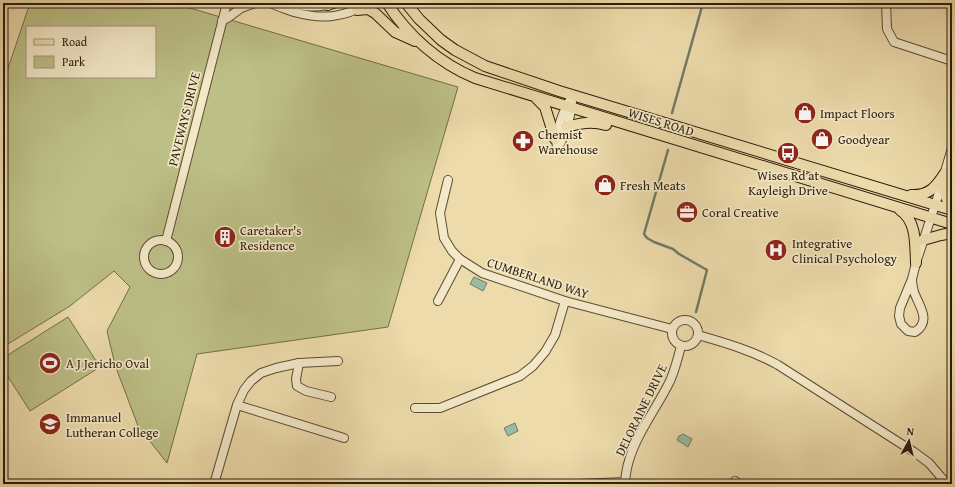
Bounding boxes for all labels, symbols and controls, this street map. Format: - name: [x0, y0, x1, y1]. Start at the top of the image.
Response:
- legend: [26, 26, 156, 78]
- text: Road: [62, 33, 88, 50]
- text: Park: [62, 53, 86, 70]
- street label: PAVEWAYS DRIVE: [163, 70, 205, 168]
- shop icon: Impact Floors: [792, 100, 818, 126]
- street label: WISES ROAD: [626, 103, 696, 141]
- place label: Impact Floors: [820, 104, 895, 123]
- place label: Chemist Warehouse: [538, 125, 598, 159]
- shop icon: Goodyear: [809, 126, 835, 152]
- pharmacy icon: Chemist Warehouse: [510, 128, 536, 154]
- place label: Goodyear: [838, 130, 890, 149]
- bus stop icon: Wises Rd at Kayleigh Drive: [775, 140, 801, 166]
- place label: Wises Rd at Kayleigh Drive: [748, 166, 828, 200]
- shop icon: Fresh Meats: [592, 172, 618, 198]
- place label: Fresh Meats: [620, 176, 686, 195]
- office icon: Coral Creative: [674, 199, 700, 225]
- place label: Coral Creative: [702, 203, 779, 222]
- place label: Caretaker's Residence: [240, 221, 302, 255]
- building icon: Caretaker's Residence: [212, 224, 238, 250]
- place label: Integrative Clinical Psychology: [792, 234, 898, 268]
- hospital icon: Integrative Clinical Psychology: [763, 237, 789, 263]
- street label: CUMBERLAND WAY: [485, 253, 591, 303]
- sports icon: A J Jericho Oval: [37, 350, 63, 376]
- place label: A J Jericho Oval: [66, 354, 150, 373]
- street label: DELORAINE DRIVE: [610, 360, 672, 459]
- place label: Immanuel Lutheran College: [66, 408, 159, 442]
- school or university icon: Immanuel Lutheran College: [37, 411, 63, 437]
- north arrow: [889, 421, 929, 461]
- text: N: [906, 423, 916, 440]

